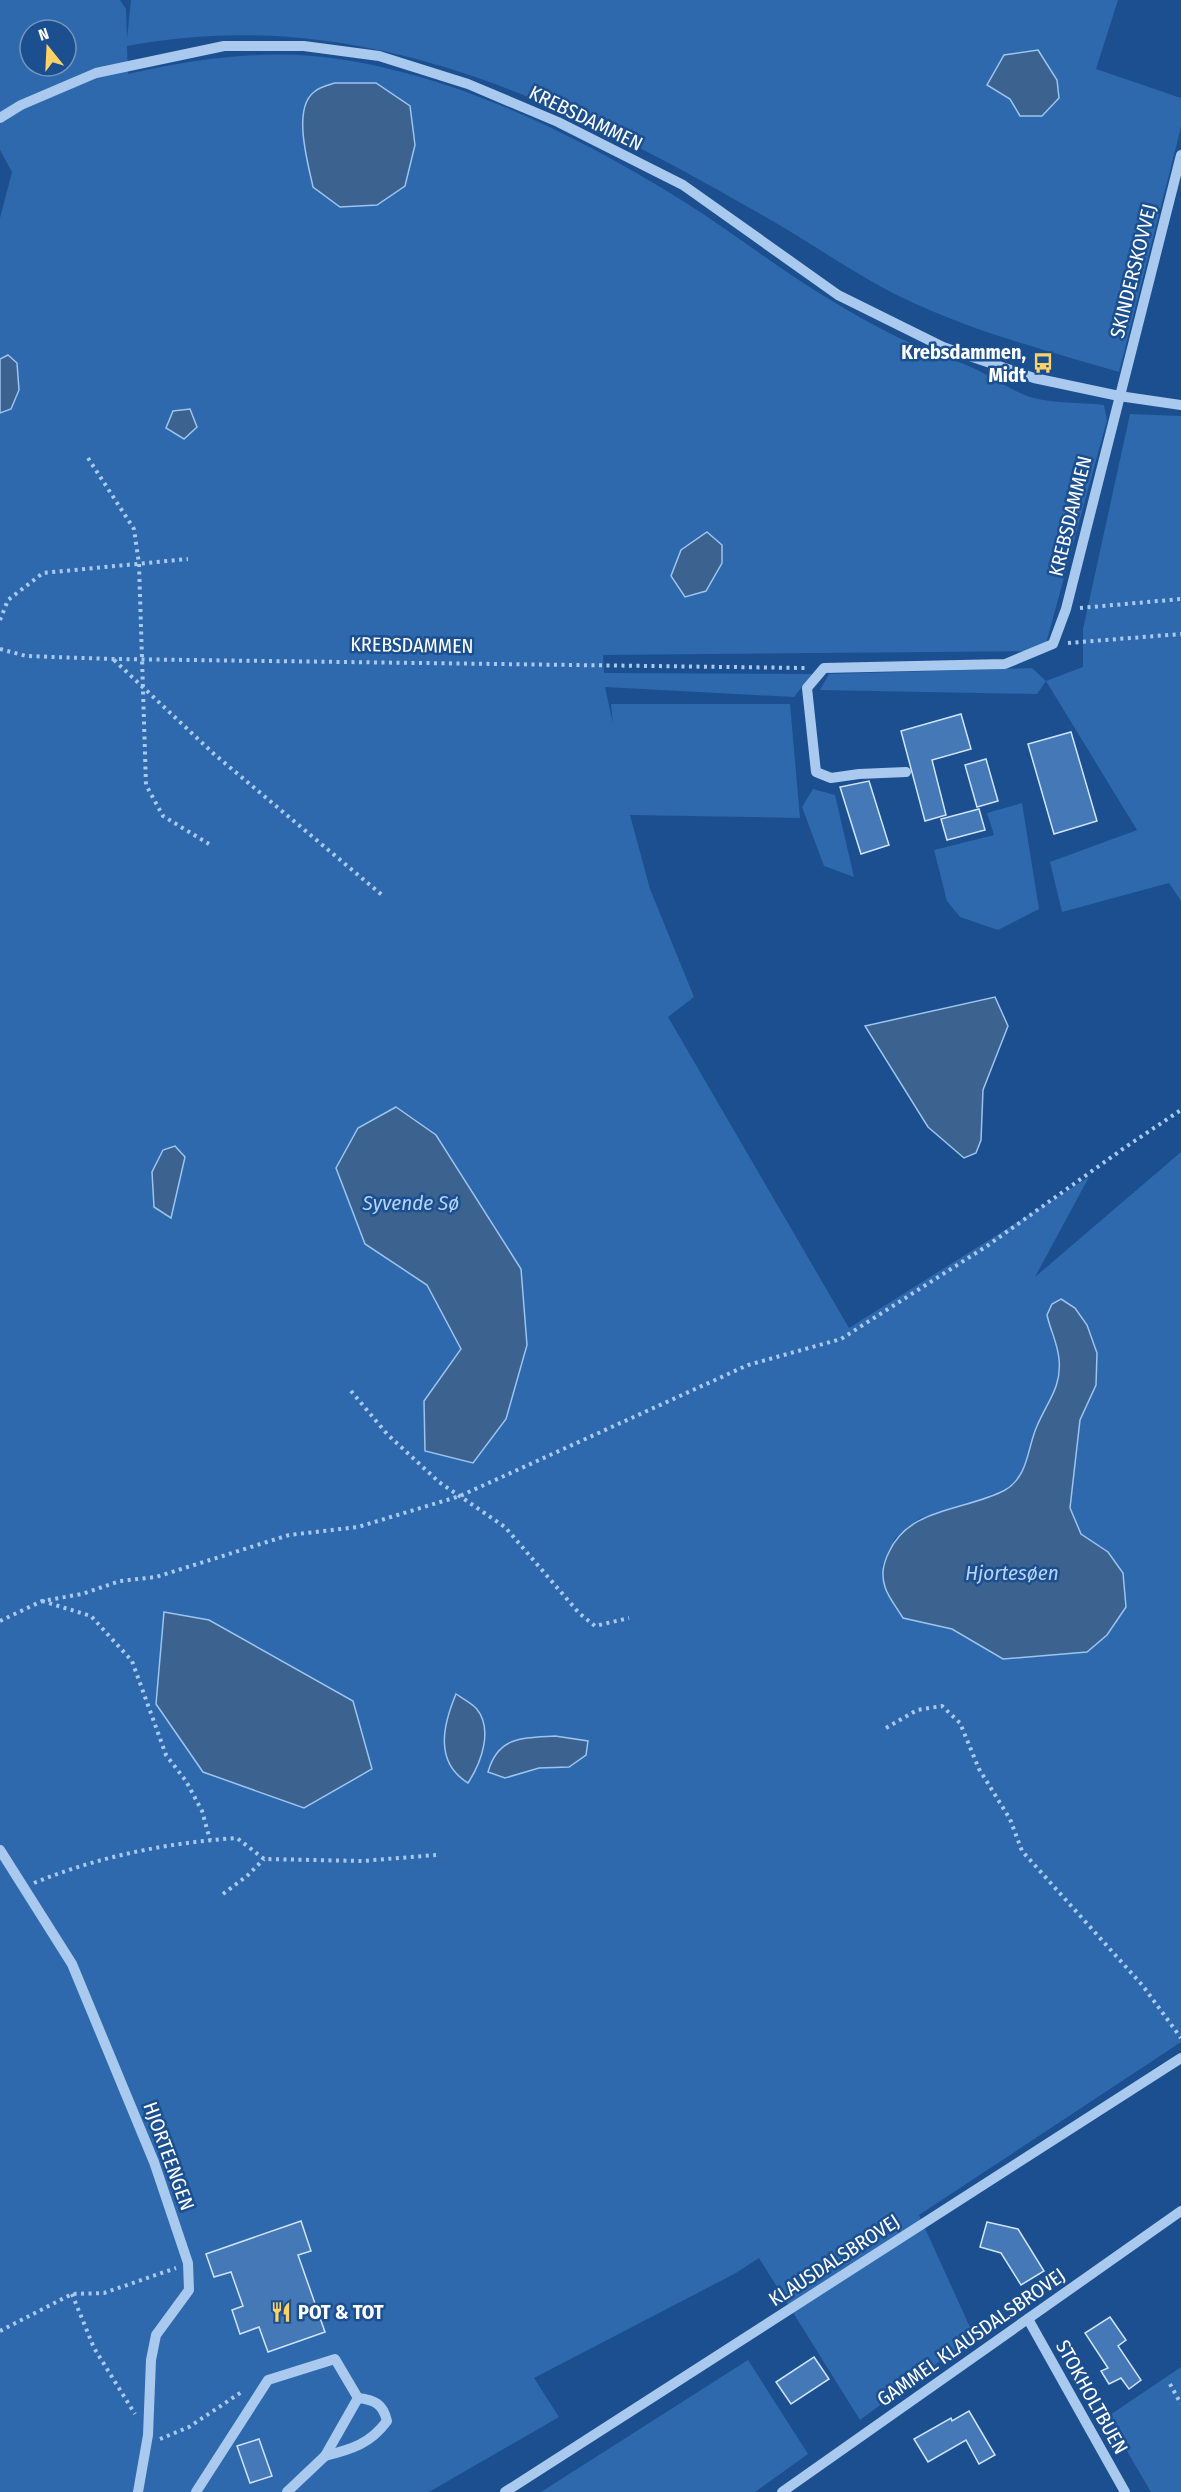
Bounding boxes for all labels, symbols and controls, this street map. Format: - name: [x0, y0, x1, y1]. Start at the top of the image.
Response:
- north arrow: [18, 18, 78, 78]
- text: N: [36, 24, 51, 45]
- street label: KREBSDAMMEN: [525, 80, 647, 156]
- street label: SKINDERSKOVVEJ: [1105, 201, 1161, 341]
- place label: Krebsdammen, Midt: [901, 340, 1027, 387]
- bus stop icon: Krebsdammen, Midt: [1031, 351, 1055, 375]
- street label: KREBSDAMMEN: [1043, 453, 1097, 579]
- street label: KREBSDAMMEN: [350, 632, 474, 658]
- water label: Syvende Sø: [362, 1190, 459, 1216]
- water label: Hjortesøen: [965, 1560, 1059, 1586]
- street label: HJORTEENGEN: [138, 2098, 200, 2214]
- street label: KLAUSDALSBROVEJ: [764, 2209, 904, 2311]
- street label: GAMMEL KLAUSDALSBROVEJ: [872, 2263, 1070, 2411]
- restaurant icon: POT & TOT: [269, 2300, 293, 2324]
- place label: POT & TOT: [298, 2300, 384, 2324]
- street label: STOKHOLTBUEN: [1051, 2336, 1133, 2458]

